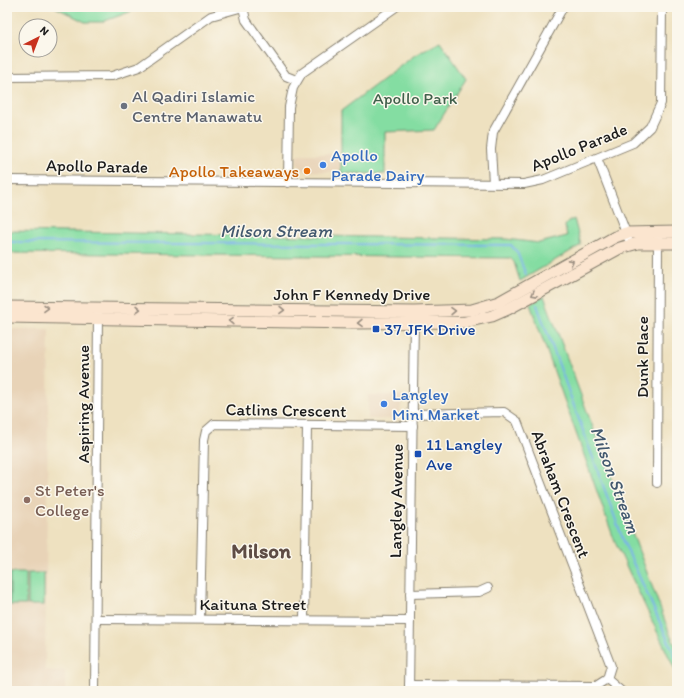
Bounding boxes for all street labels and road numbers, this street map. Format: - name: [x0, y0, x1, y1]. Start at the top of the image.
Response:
- street label: Apollo Parade: [528, 119, 630, 175]
- street label: Apollo Parade: [46, 155, 148, 177]
- street label: John F Kennedy Drive: [274, 284, 430, 304]
- street label: Dunk Place: [632, 316, 652, 398]
- street label: Aspiring Avenue: [73, 345, 93, 463]
- street label: Catlins Crescent: [225, 399, 347, 421]
- street label: Abraham Crescent: [527, 427, 595, 561]
- street label: Langley Avenue: [385, 444, 407, 558]
- street label: Kaituna Street: [200, 594, 307, 614]

